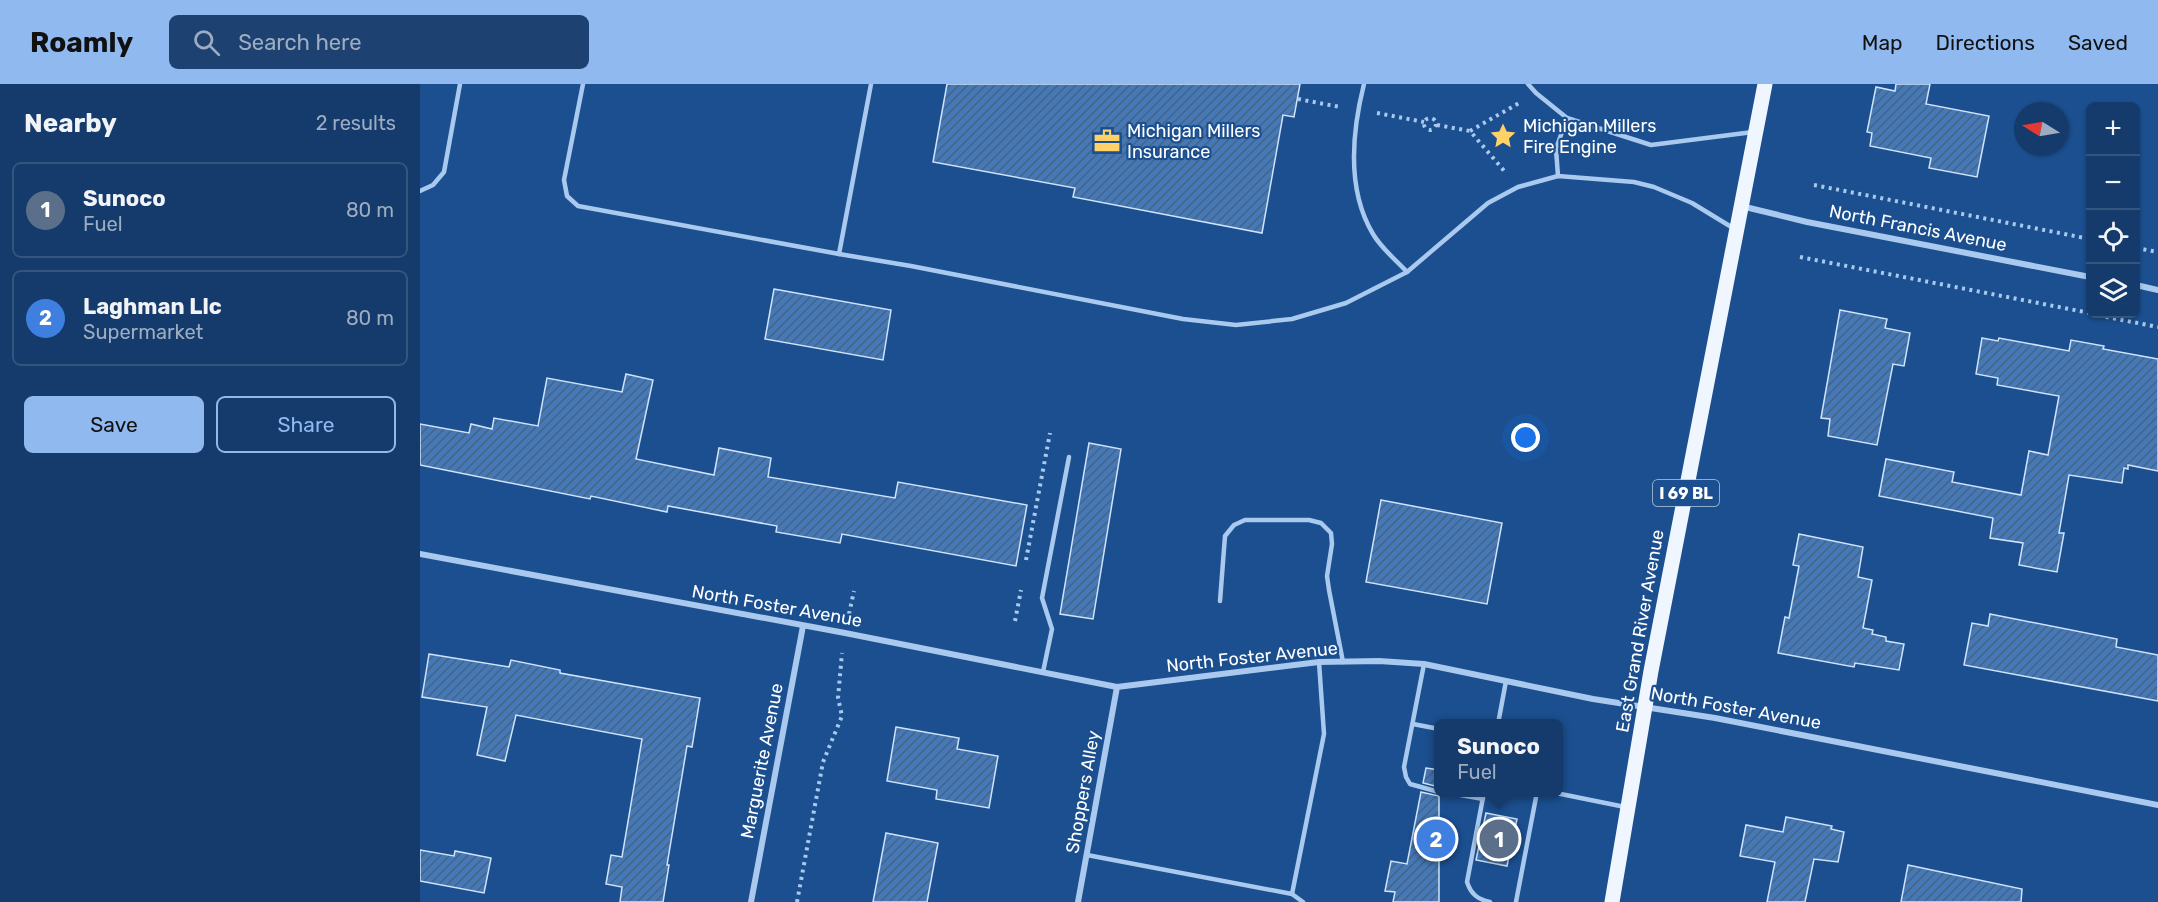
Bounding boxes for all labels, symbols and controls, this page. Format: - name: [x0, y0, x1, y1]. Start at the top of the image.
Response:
- search box: [169, 15, 589, 69]
- text: Roamly: [30, 26, 133, 59]
- icon: search: [190, 26, 223, 59]
- text: Search here: [238, 29, 362, 56]
- text: Map: [1862, 30, 1903, 55]
- text: Directions: [1936, 30, 2035, 55]
- text: Saved: [2068, 30, 2128, 55]
- north arrow: [2014, 102, 2068, 156]
- map controls: [2086, 102, 2140, 318]
- button: +: [2086, 102, 2140, 156]
- text: Nearby: [24, 108, 117, 139]
- text: 2 results: [316, 111, 396, 135]
- place label: Michigan Millers Fire Engine: [1523, 115, 1656, 158]
- place label: Michigan Millers Insurance: [1127, 120, 1260, 163]
- place icon: Michigan Millers Fire Engine: [1488, 121, 1518, 151]
- office icon: Michigan Millers Insurance: [1092, 126, 1122, 156]
- button: −: [2086, 156, 2140, 210]
- text: Sunoco: [83, 185, 166, 212]
- text: 1: [41, 198, 50, 222]
- text: 80 m: [346, 198, 394, 222]
- street label: North Francis Avenue: [1827, 200, 2009, 256]
- button: locate: [2086, 210, 2140, 264]
- text: Fuel: [83, 212, 123, 236]
- button: layers: [2086, 264, 2140, 318]
- text: Laghman Llc: [83, 293, 222, 320]
- text: 2: [39, 306, 52, 330]
- text: 80 m: [346, 306, 394, 330]
- text: Supermarket: [83, 320, 203, 344]
- button: Save: [24, 396, 204, 453]
- button: Share: [216, 396, 396, 453]
- your location: [1511, 423, 1540, 452]
- road number: I 69 BL: [1653, 480, 1719, 506]
- street label: East Grand River Avenue: [1611, 528, 1669, 734]
- street label: North Foster Avenue: [690, 580, 864, 632]
- street label: North Foster Avenue: [1165, 637, 1339, 677]
- street label: Marguerite Avenue: [736, 681, 788, 841]
- street label: North Foster Avenue: [1649, 682, 1823, 734]
- popup: [1434, 719, 1563, 797]
- street label: Shoppers Alley: [1061, 729, 1105, 855]
- text: Sunoco: [1457, 733, 1540, 760]
- text: Fuel: [1457, 760, 1497, 784]
- pin: 2: [1416, 816, 1456, 861]
- pin: 1: [1480, 816, 1518, 861]

